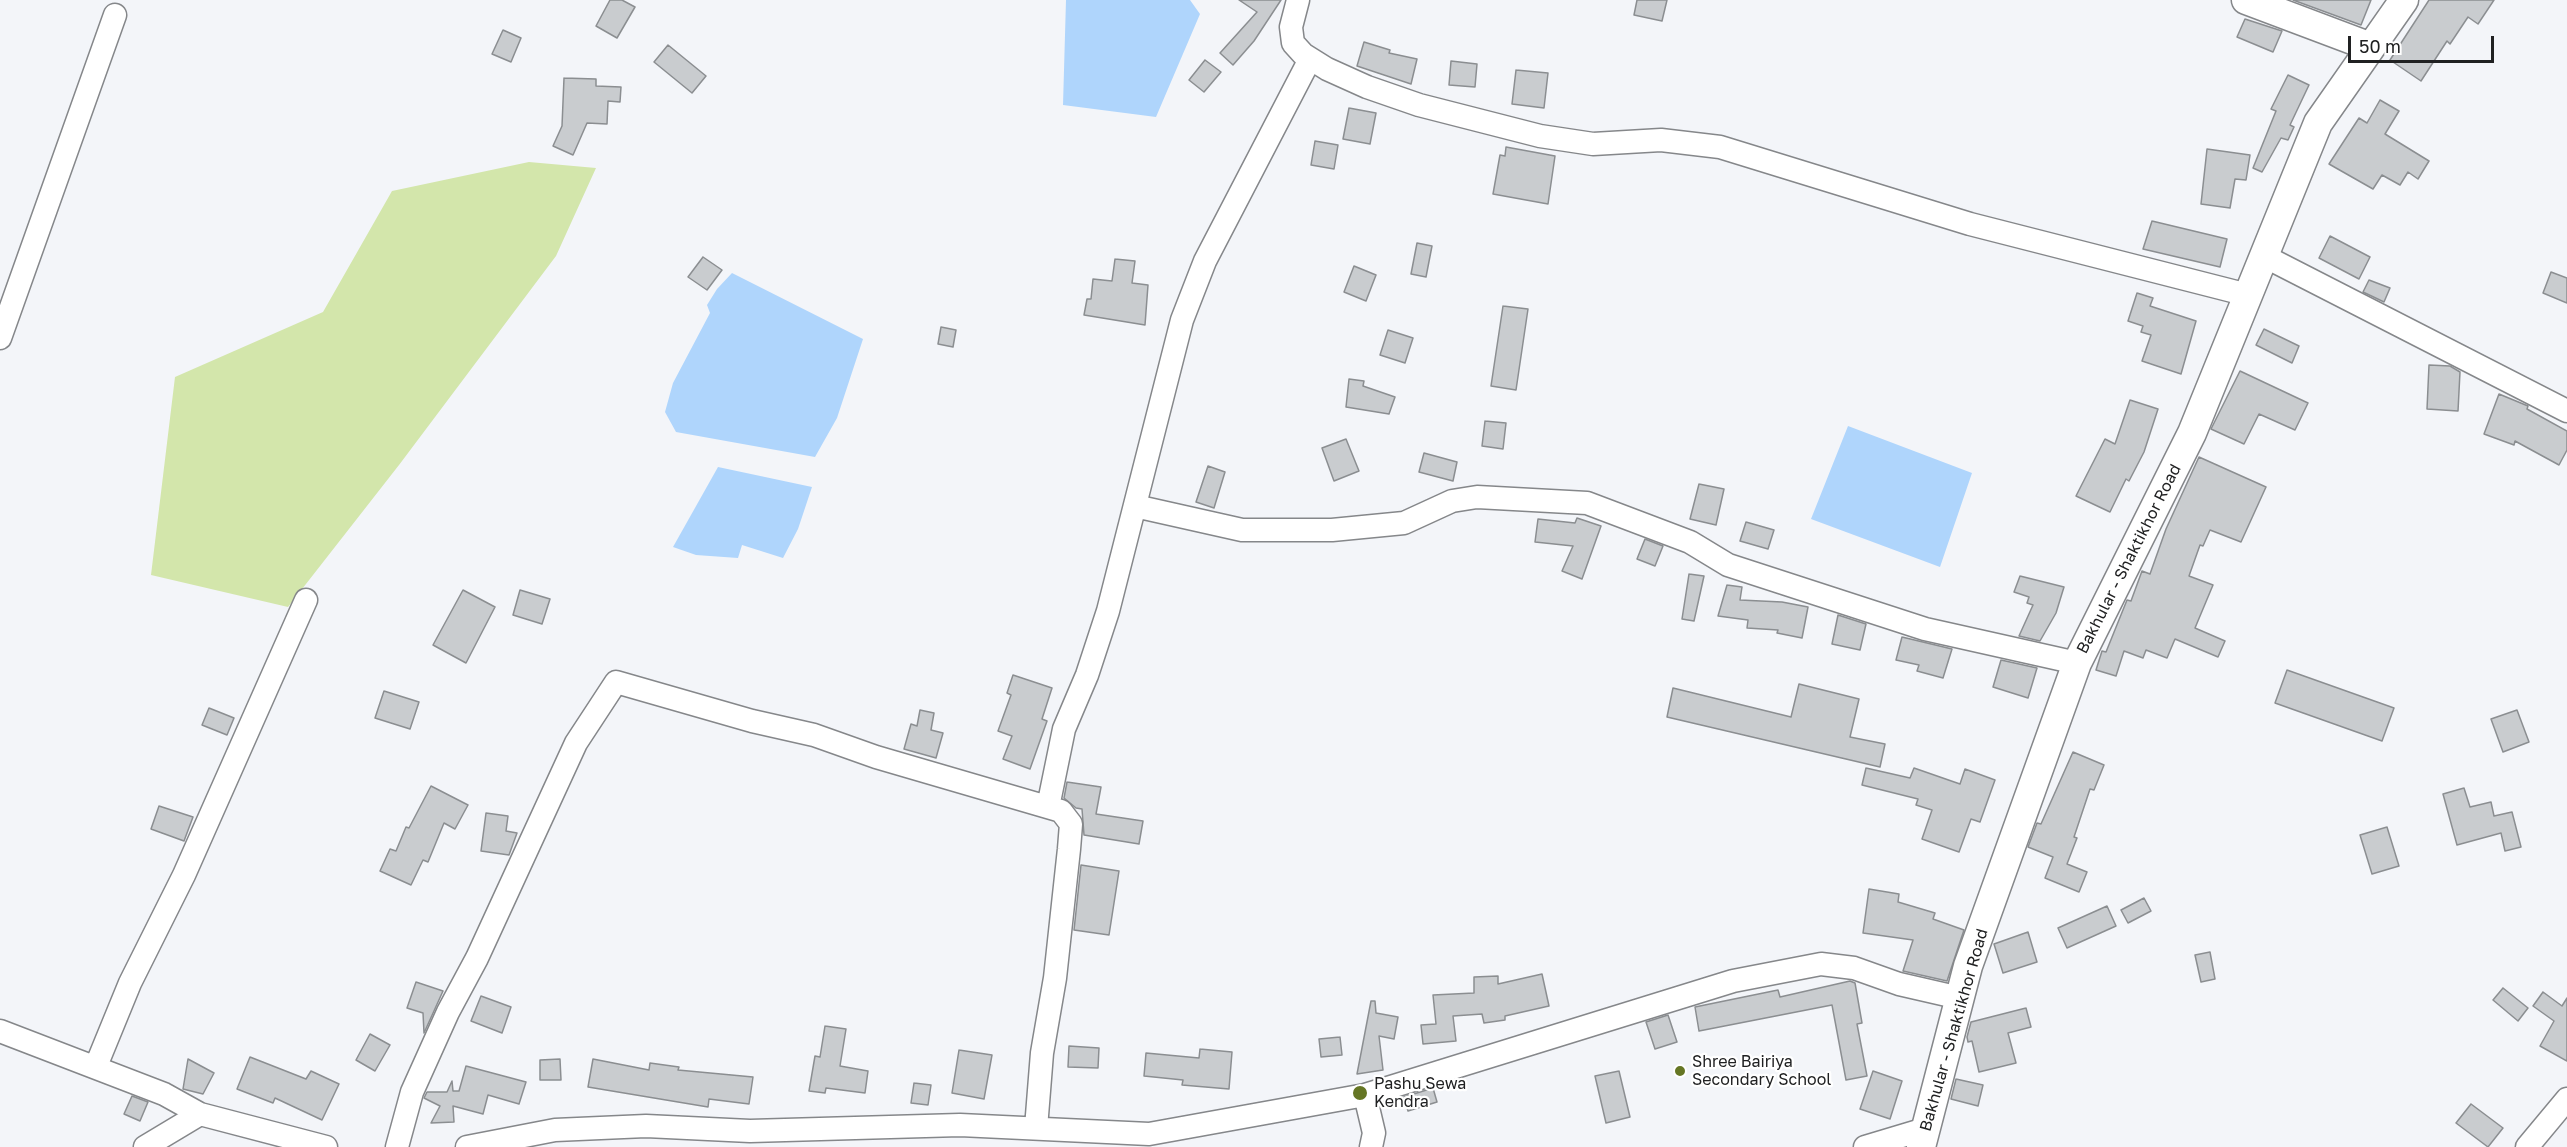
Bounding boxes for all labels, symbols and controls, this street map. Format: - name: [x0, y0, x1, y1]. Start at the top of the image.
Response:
- scale bar: [2351, 24, 2496, 62]
- text: 50 m: [2359, 35, 2401, 57]
- street label: Bakhular - Shaktikhor Road: [2073, 461, 2185, 657]
- street label: Bakhular - Shaktikhor Road: [1916, 926, 1992, 1134]
- place label: Shree Bairiya Secondary School: [1692, 1052, 1831, 1090]
- marker: Shree Bairiya Secondary School: [1673, 1064, 1687, 1078]
- place label: Pashu Sewa Kendra: [1374, 1074, 1466, 1112]
- marker: Pashu Sewa Kendra: [1351, 1084, 1369, 1102]

